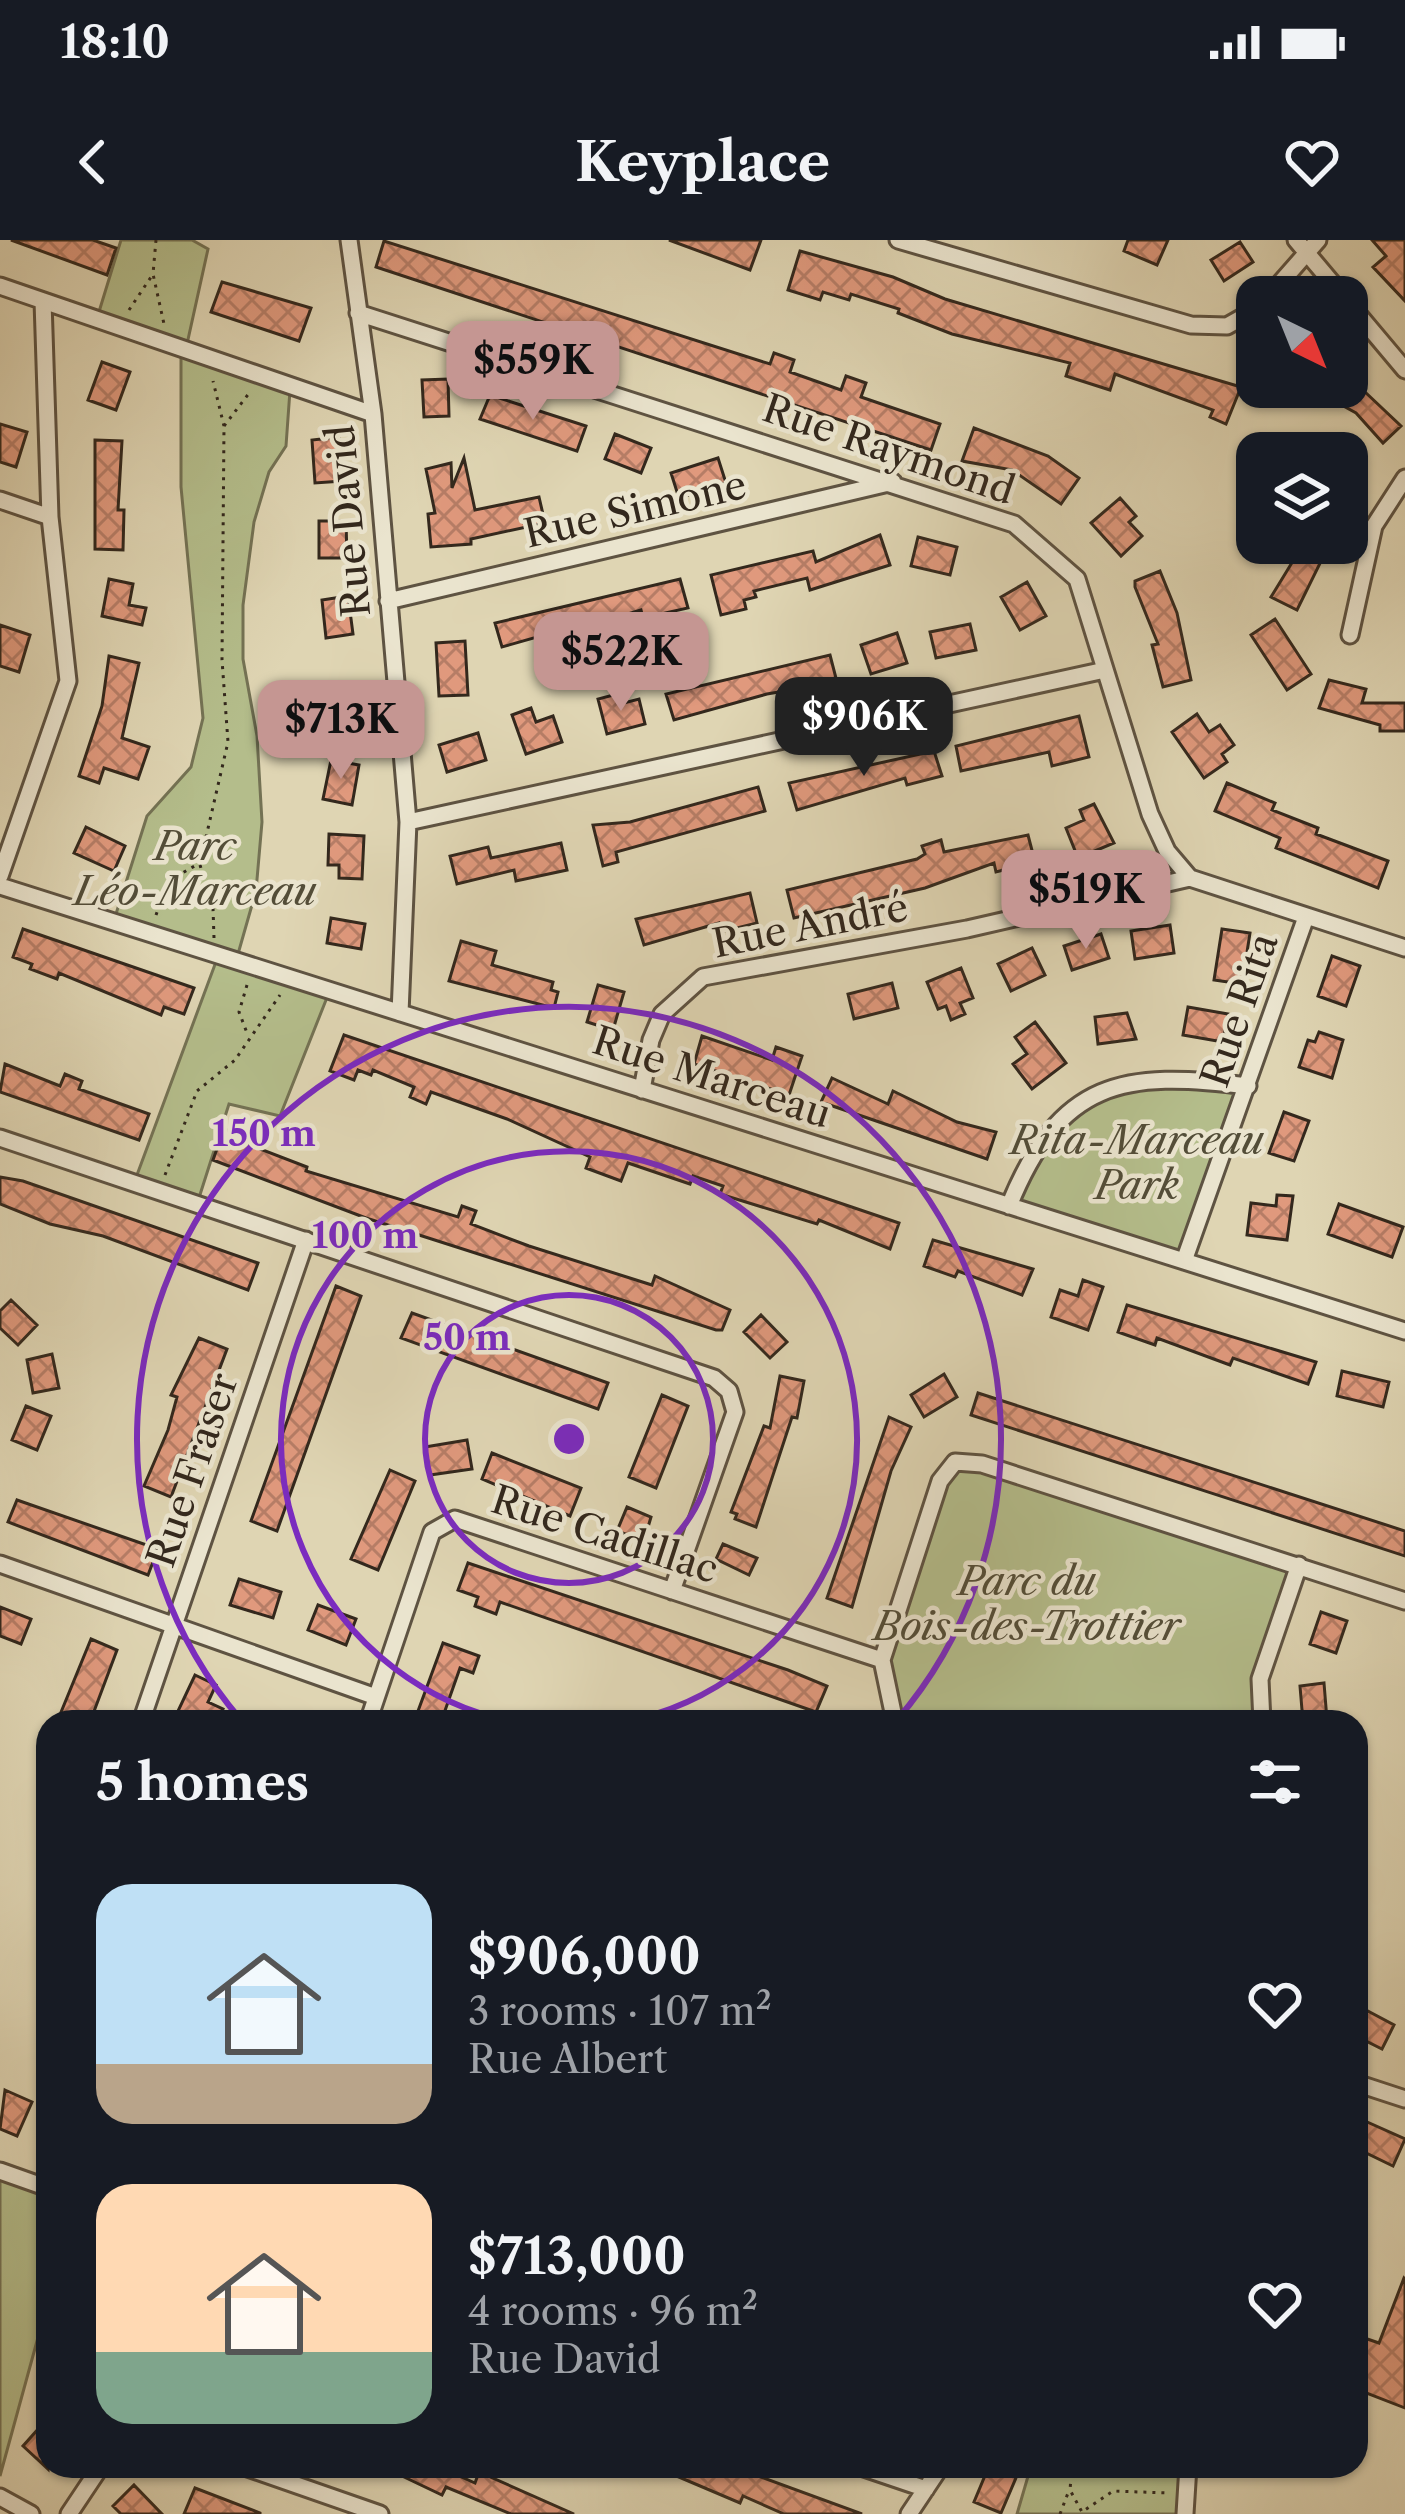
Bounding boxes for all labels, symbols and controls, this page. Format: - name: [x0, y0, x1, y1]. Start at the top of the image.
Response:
- text: 18:10: [60, 14, 170, 70]
- icon: back: [60, 129, 126, 195]
- text: Keyplace: [575, 129, 830, 195]
- icon: heart: [1279, 129, 1345, 195]
- north arrow: [1236, 276, 1368, 408]
- map controls: [1236, 276, 1368, 564]
- pin: $559K: [449, 321, 617, 423]
- text: $559K: [473, 336, 593, 384]
- street label: Rue Raymond: [757, 384, 1021, 514]
- street label: Rue David: [316, 423, 380, 619]
- button: layers: [1236, 432, 1368, 564]
- street label: Rue Simone: [519, 460, 751, 558]
- pin: $522K: [537, 612, 705, 714]
- text: $522K: [561, 627, 681, 675]
- pin: $906K: [780, 677, 948, 779]
- pin: $713K: [257, 680, 425, 782]
- text: $906K: [802, 692, 926, 740]
- text: $713K: [285, 695, 397, 743]
- park label: Parc Léo-Marceau: [71, 822, 318, 915]
- pin: $519K: [1002, 850, 1170, 952]
- text: $519K: [1028, 865, 1144, 913]
- street label: Rue André: [708, 883, 912, 967]
- street label: Rue Rita: [1190, 926, 1288, 1093]
- street label: Rue Marceau: [587, 1016, 837, 1138]
- text: 150 m: [212, 1111, 316, 1155]
- park label: Rita-Marceau Park: [1007, 1116, 1265, 1209]
- text: 100 m: [312, 1213, 418, 1257]
- text: 50 m: [423, 1315, 511, 1359]
- street label: Rue Fraser: [136, 1367, 248, 1573]
- centre of rings: [548, 1418, 590, 1460]
- street label: Rue Cadillac: [486, 1475, 724, 1593]
- park label: Parc du Bois-des-Trottier: [870, 1557, 1183, 1650]
- icon: filters: [1242, 1749, 1308, 1815]
- text: 5 homes: [96, 1751, 309, 1813]
- text: $906,000: [468, 1925, 701, 1987]
- icon: home: [192, 1932, 336, 2076]
- icon: heart: [1242, 1971, 1308, 2037]
- text: 3 rooms · 107 m²: [468, 1987, 772, 2035]
- text: Rue Albert: [468, 2035, 667, 2083]
- text: $713,000: [468, 2225, 686, 2287]
- icon: home: [192, 2232, 336, 2376]
- icon: heart: [1242, 2271, 1308, 2337]
- text: 4 rooms · 96 m²: [468, 2287, 758, 2335]
- text: Rue David: [468, 2335, 661, 2383]

